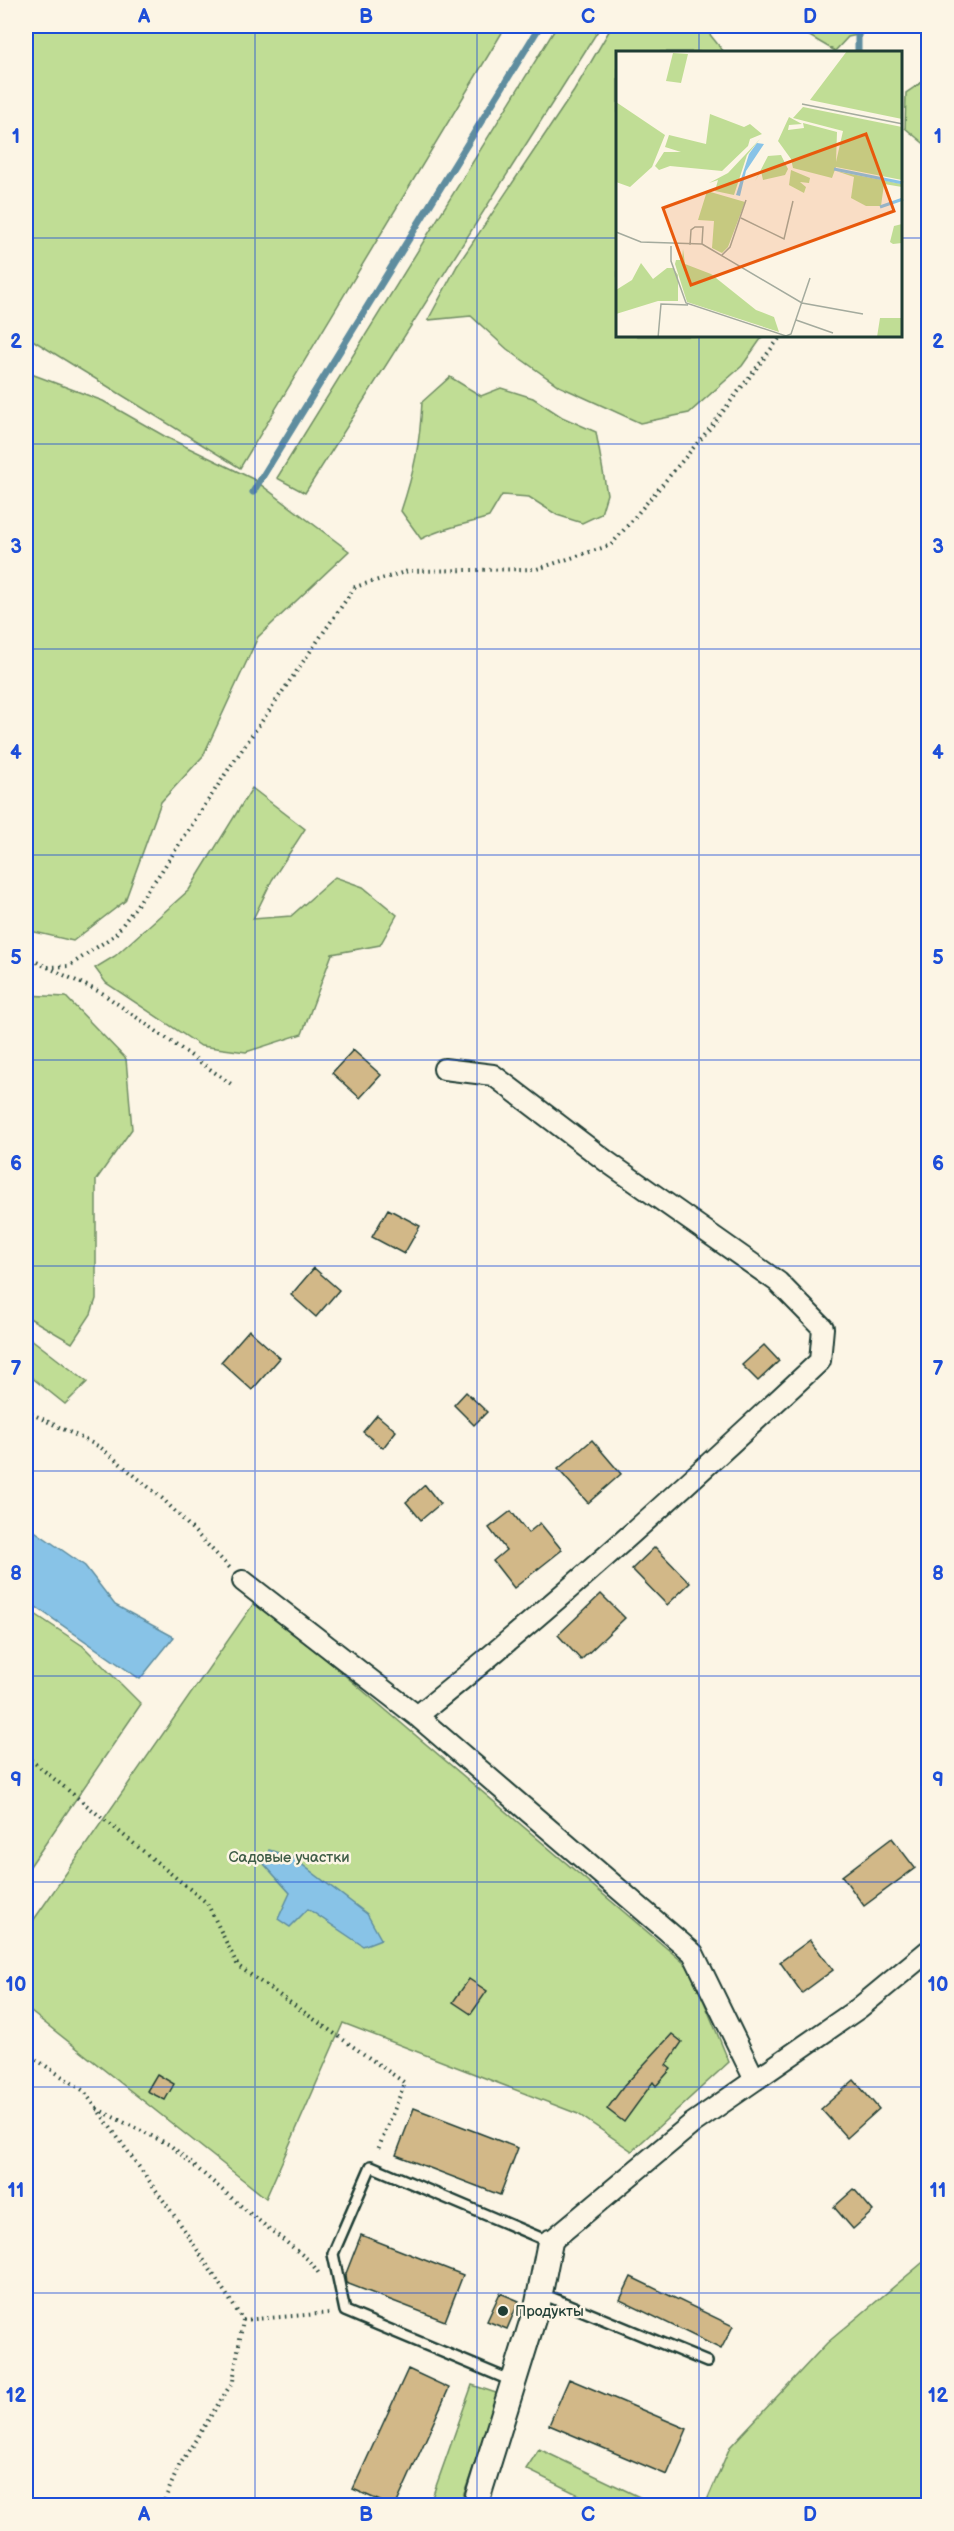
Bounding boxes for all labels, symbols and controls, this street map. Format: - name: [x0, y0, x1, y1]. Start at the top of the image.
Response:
- text: A: [137, 5, 151, 29]
- text: B: [359, 5, 373, 29]
- text: C: [581, 5, 595, 29]
- text: D: [803, 5, 817, 29]
- inset map: [616, 51, 903, 338]
- text: 1: [12, 125, 20, 149]
- text: 1: [934, 125, 942, 149]
- text: 2: [10, 330, 22, 354]
- text: 2: [932, 330, 944, 354]
- text: 3: [10, 535, 22, 559]
- text: 3: [932, 535, 944, 559]
- text: 4: [10, 741, 22, 765]
- text: 4: [932, 741, 944, 765]
- text: 5: [10, 946, 22, 970]
- text: 5: [932, 946, 944, 970]
- text: 6: [10, 1152, 22, 1176]
- text: 6: [932, 1152, 944, 1176]
- text: 7: [10, 1357, 22, 1381]
- text: 7: [932, 1357, 944, 1381]
- text: 8: [10, 1562, 22, 1586]
- text: 8: [932, 1562, 944, 1586]
- text: 9: [10, 1768, 22, 1792]
- text: 9: [932, 1768, 944, 1792]
- park label: Садовые участки: [228, 1848, 350, 1867]
- text: 10: [6, 1973, 26, 1997]
- text: 10: [928, 1973, 948, 1997]
- text: 11: [8, 2179, 24, 2203]
- text: 11: [930, 2179, 946, 2203]
- place label: Продукты: [515, 2302, 584, 2321]
- marker: Продукты: [496, 2304, 510, 2318]
- text: 12: [6, 2384, 26, 2408]
- text: 12: [928, 2384, 948, 2408]
- text: A: [137, 2503, 151, 2527]
- text: B: [359, 2503, 373, 2527]
- text: C: [581, 2503, 595, 2527]
- text: D: [803, 2503, 817, 2527]

